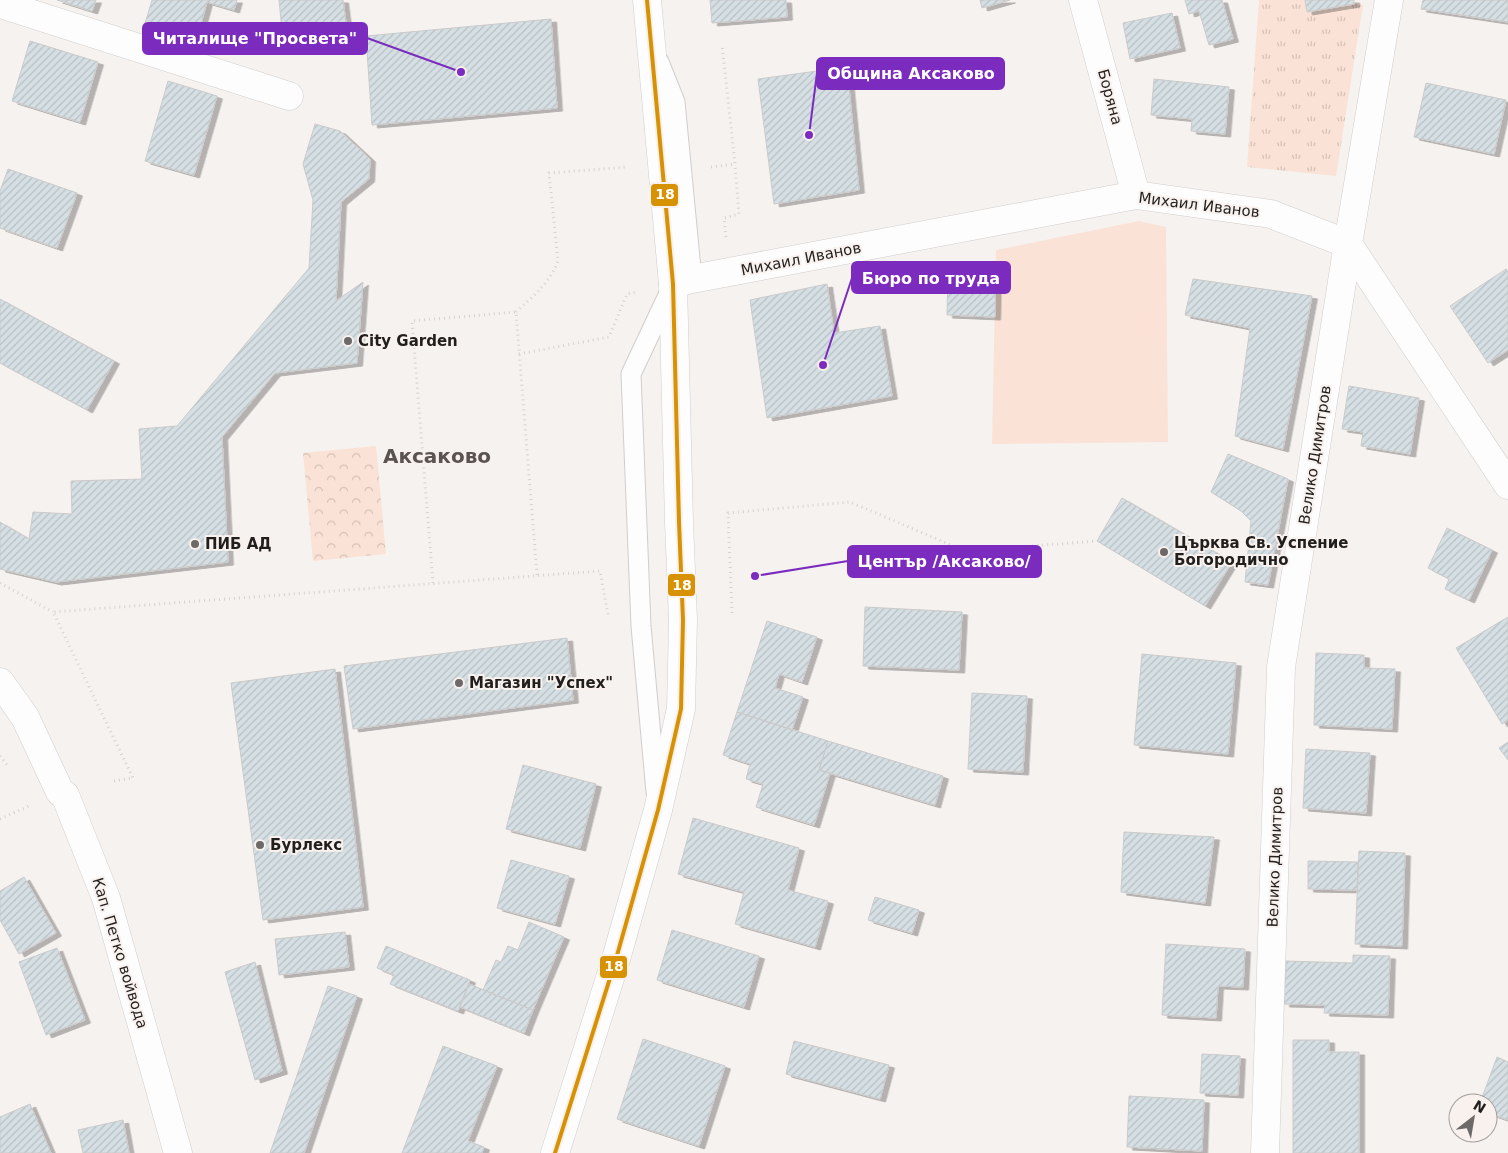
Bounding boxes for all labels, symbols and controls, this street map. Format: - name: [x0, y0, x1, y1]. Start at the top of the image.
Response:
- callout: Читалище "Просвета": [143, 23, 367, 54]
- text: Читалище "Просвета": [153, 29, 357, 48]
- callout: Община Аксаково: [817, 58, 1004, 89]
- text: Община Аксаково: [827, 64, 995, 83]
- street label: Боряна: [1094, 67, 1126, 127]
- line badge: 18: [650, 183, 679, 207]
- text: 18: [655, 186, 675, 202]
- street label: Михаил Иванов: [1137, 189, 1261, 221]
- street label: Михаил Иванов: [739, 239, 863, 279]
- callout: Бюро по труда: [852, 262, 1010, 293]
- text: Бюро по труда: [862, 269, 1000, 288]
- place label: City Garden: [358, 332, 458, 350]
- marker: City Garden: [342, 335, 354, 347]
- street label: Велико Димитров: [1295, 384, 1335, 526]
- district label: Аксаково: [383, 444, 491, 468]
- place label: Църква Св. Успение Богородично: [1174, 534, 1348, 569]
- place label: ПИБ АД: [205, 535, 272, 553]
- marker: ПИБ АД: [189, 538, 201, 550]
- callout: Център /Аксаково/: [848, 546, 1041, 577]
- marker: Църква Св. Успение Богородично: [1158, 546, 1170, 558]
- text: Център /Аксаково/: [857, 552, 1031, 571]
- line badge: 18: [667, 573, 696, 597]
- text: 18: [672, 577, 692, 593]
- place label: Магазин "Успех": [469, 674, 613, 692]
- marker: Магазин "Успех": [453, 677, 465, 689]
- street label: Велико Димитров: [1264, 786, 1286, 928]
- place label: Бурлекс: [270, 836, 342, 854]
- marker: Бурлекс: [254, 839, 266, 851]
- street label: Кап. Петко войвода: [88, 875, 152, 1031]
- line badge: 18: [599, 955, 628, 979]
- text: 18: [604, 958, 624, 974]
- north arrow: [1448, 1093, 1498, 1143]
- text: N: [1471, 1097, 1489, 1117]

